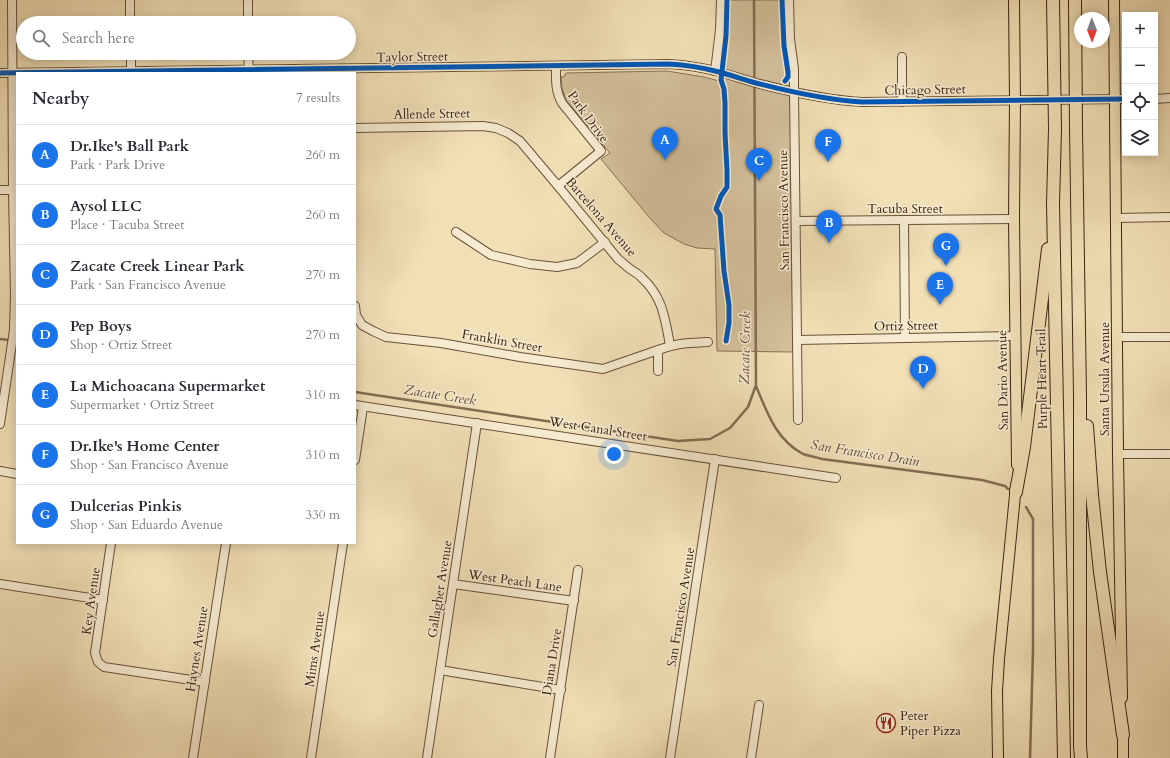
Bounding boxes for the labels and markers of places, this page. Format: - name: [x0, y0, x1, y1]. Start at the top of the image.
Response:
- pin: A: [652, 127, 678, 160]
- pin: F: [815, 129, 841, 162]
- pin: C: [746, 148, 772, 181]
- pin: B: [816, 210, 842, 243]
- pin: G: [933, 233, 959, 266]
- pin: E: [927, 272, 953, 305]
- pin: D: [910, 356, 936, 389]
- place label: Peter Piper Pizza: [900, 707, 961, 740]
- restaurant icon: Peter Piper Pizza: [875, 712, 897, 734]

